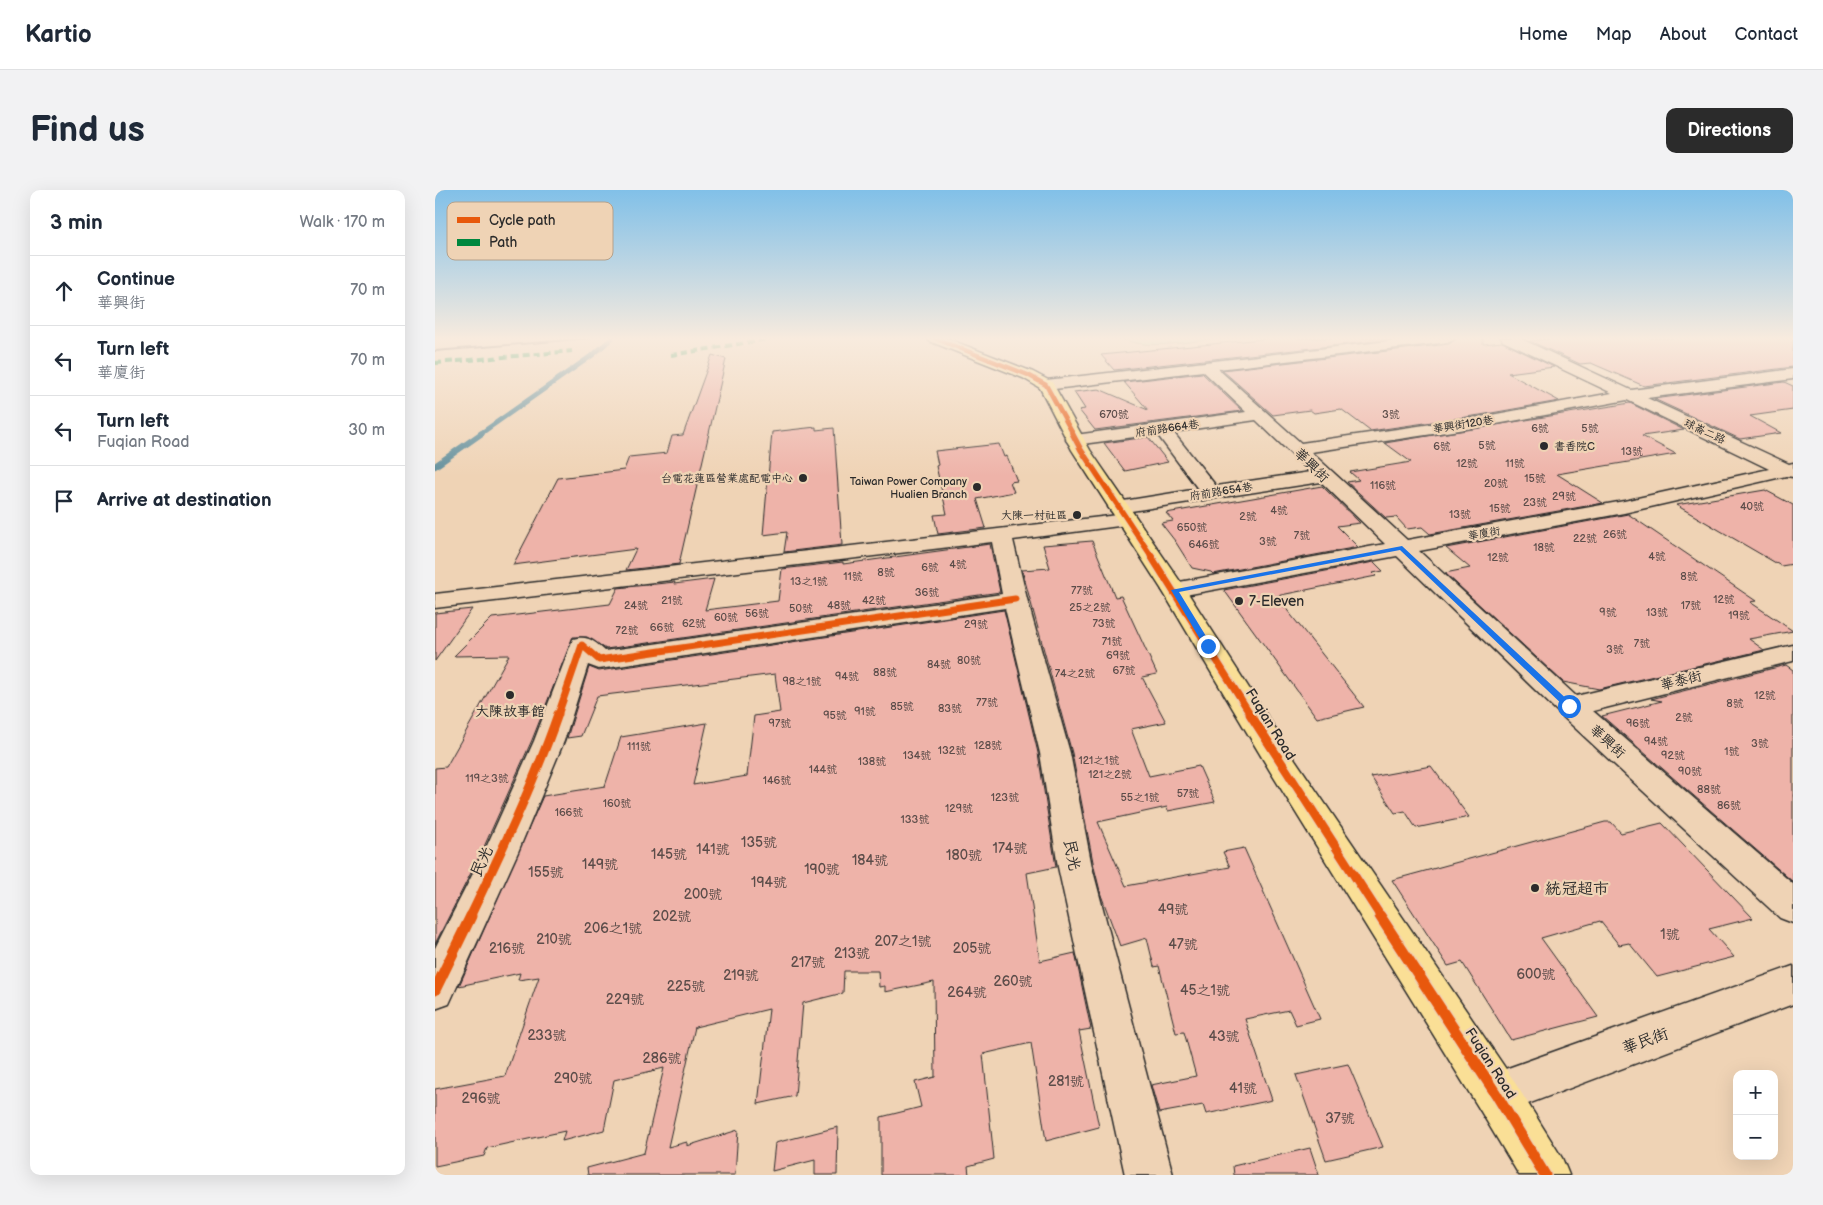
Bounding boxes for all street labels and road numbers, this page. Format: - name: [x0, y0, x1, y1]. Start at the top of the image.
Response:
- street label: 華興街120巷: [1432, 413, 1494, 436]
- street label: 球崙二路: [1682, 416, 1727, 447]
- street label: 府前路664巷: [1134, 418, 1200, 439]
- street label: 華興街: [1291, 445, 1333, 486]
- street label: 府前路654巷: [1189, 480, 1254, 503]
- street label: 華廈街: [1467, 524, 1502, 543]
- street label: 華泰街: [1659, 667, 1704, 694]
- street label: Fuqian Road: [1242, 685, 1299, 763]
- street label: 華興街: [1586, 721, 1629, 762]
- street label: 民光: [1059, 838, 1084, 873]
- street label: 民光: [467, 843, 498, 880]
- street label: 華民街: [1620, 1024, 1671, 1059]
- street label: Fuqian Road: [1461, 1025, 1520, 1102]

